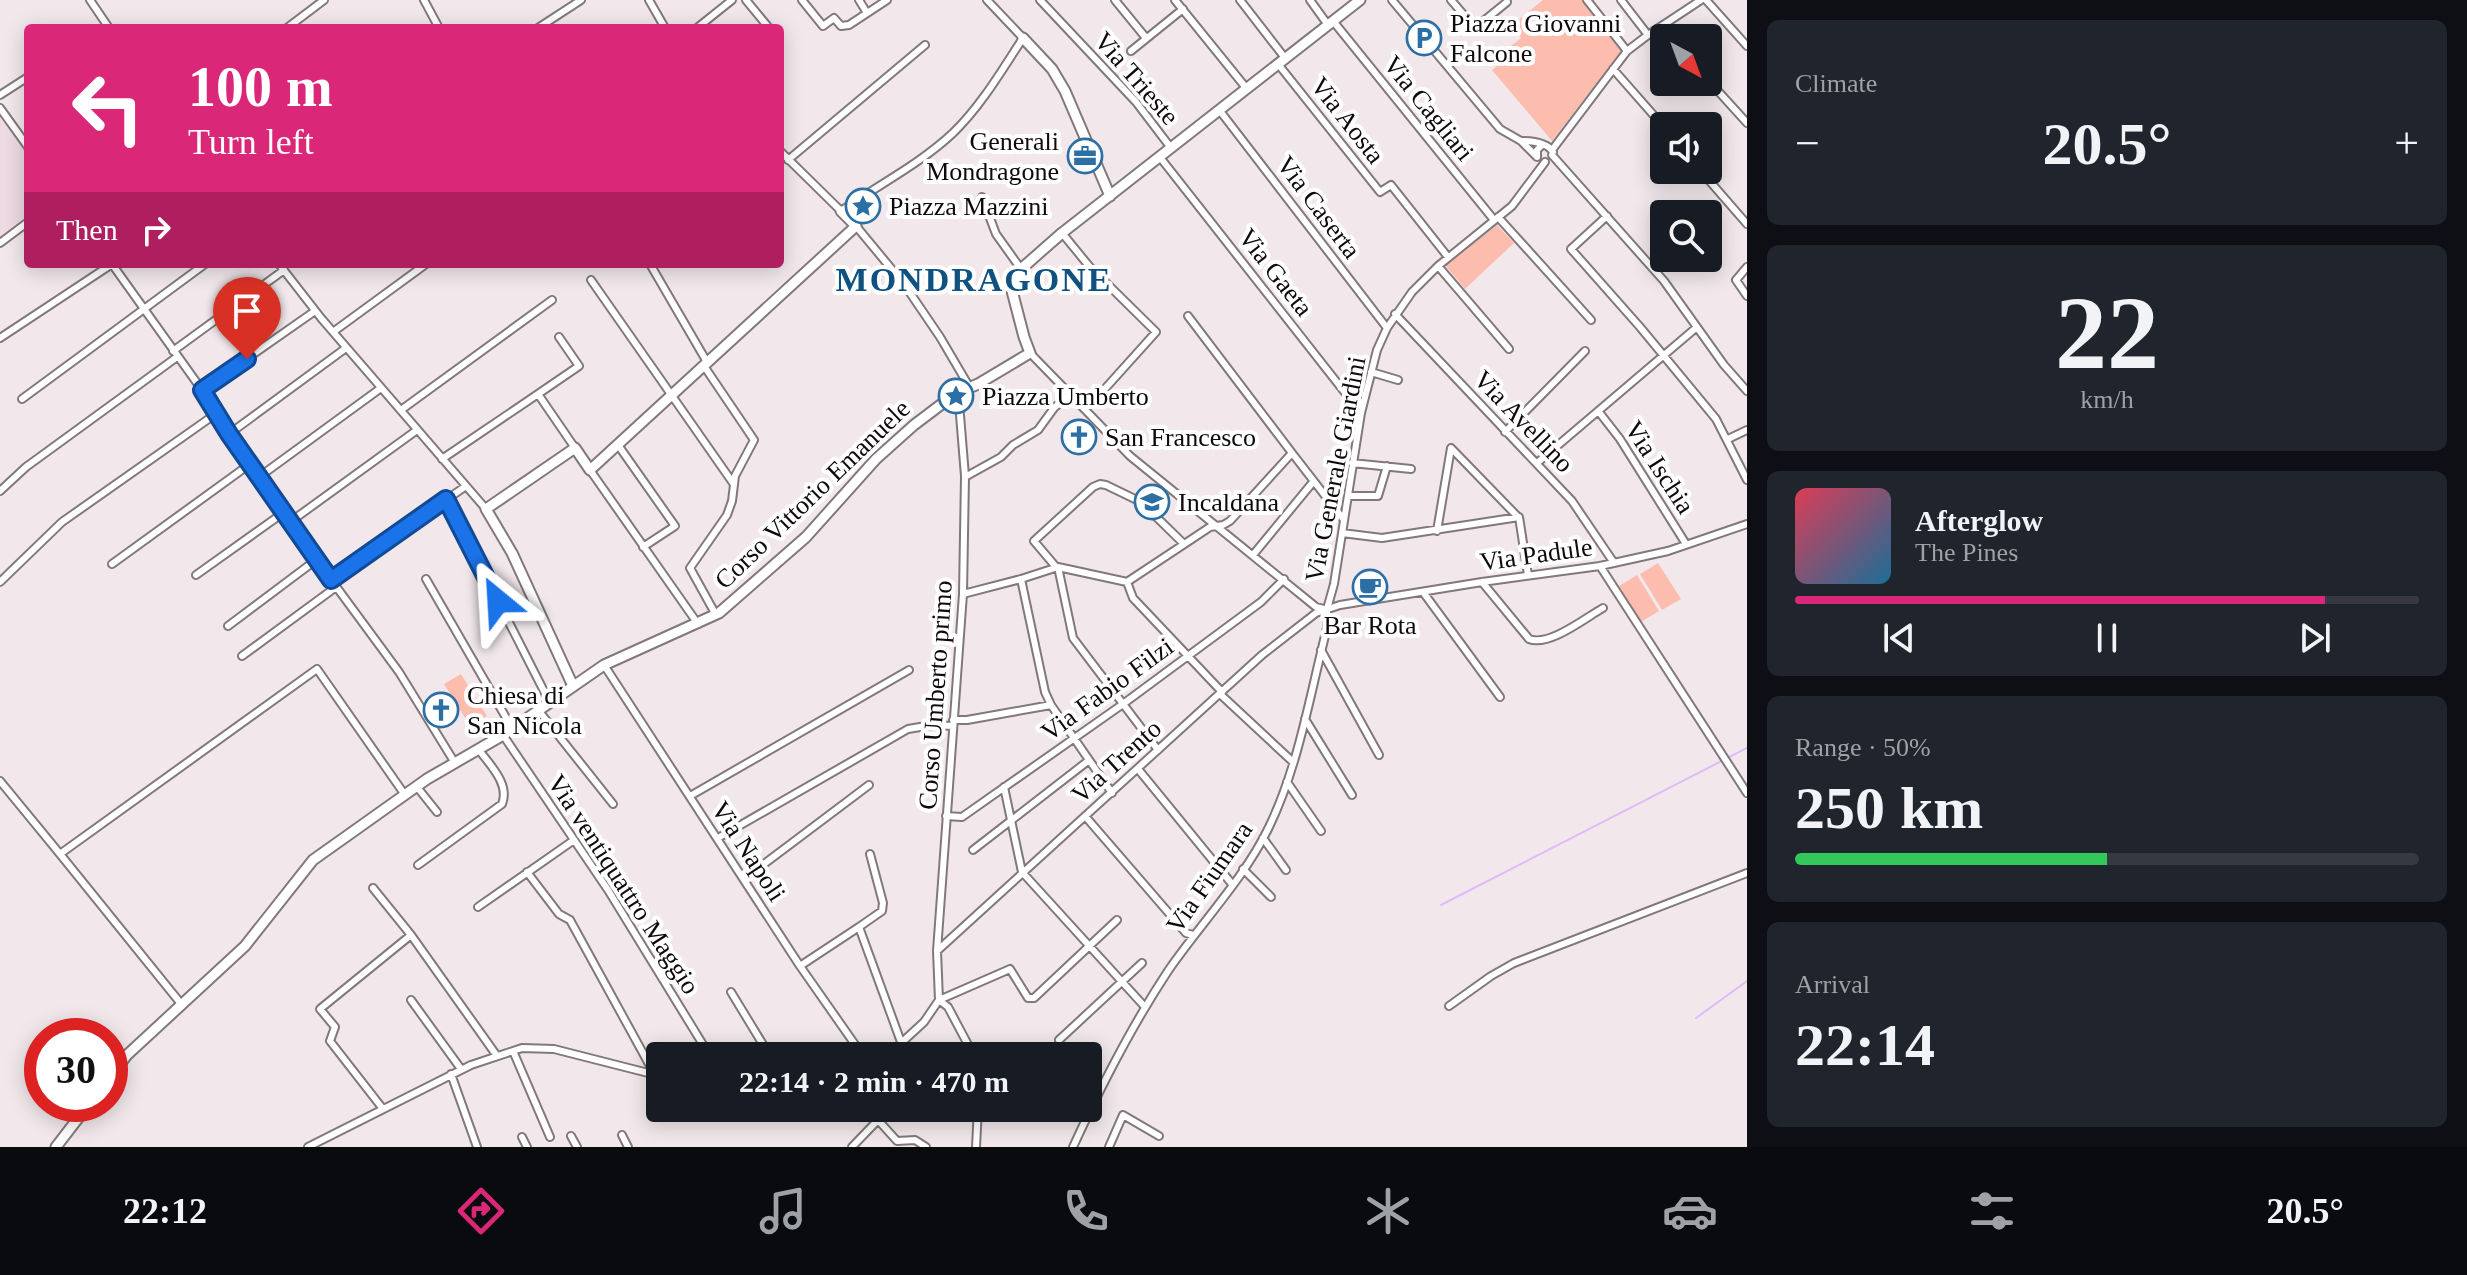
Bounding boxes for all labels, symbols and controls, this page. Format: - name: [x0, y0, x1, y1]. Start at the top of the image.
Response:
- place label: Piazza Giovanni Falcone: [1450, 9, 1621, 68]
- parking icon: Piazza Giovanni Falcone: [1405, 19, 1443, 57]
- north arrow: [1650, 24, 1722, 96]
- map controls: [1650, 24, 1722, 272]
- street label: Via Trieste: [1089, 26, 1185, 131]
- street label: Via Cagliari: [1378, 50, 1480, 166]
- icon: left: [56, 56, 160, 160]
- text: 100 m: [188, 56, 333, 118]
- text: Climate: [1795, 69, 1877, 98]
- street label: Via Aosta: [1305, 71, 1391, 170]
- text: 20.5°: [2043, 111, 2172, 177]
- button: sound: [1650, 112, 1722, 184]
- text: −: [1795, 119, 1820, 168]
- text: +: [2394, 119, 2419, 168]
- text: Turn left: [188, 122, 314, 162]
- place label: Generali Mondragone: [926, 127, 1059, 186]
- office icon: Generali Mondragone: [1066, 137, 1104, 175]
- street label: Via Caserta: [1271, 150, 1367, 264]
- place icon: Piazza Mazzini: [844, 187, 882, 225]
- place label: Piazza Mazzini: [889, 192, 1049, 221]
- button: search: [1650, 200, 1722, 272]
- icon: right: [134, 208, 178, 252]
- text: Then: [56, 213, 118, 246]
- street label: Via Gaeta: [1232, 223, 1319, 322]
- district label: MONDRAGONE: [836, 261, 1112, 298]
- text: 22: [2055, 275, 2159, 390]
- pin: [213, 277, 281, 359]
- icon: arrive: [225, 289, 269, 333]
- street label: Via Generale Giardini: [1299, 354, 1372, 584]
- street label: Via Avellino: [1468, 364, 1579, 478]
- place icon: Piazza Umberto: [937, 377, 975, 415]
- place label: Piazza Umberto: [982, 382, 1149, 411]
- text: km/h: [2080, 385, 2134, 414]
- street label: Corso Vittorio Emanuele: [709, 394, 916, 595]
- street label: Via Ischia: [1619, 416, 1700, 519]
- church icon: San Francesco: [1060, 418, 1098, 456]
- place label: San Francesco: [1105, 423, 1256, 452]
- school or university icon: Incaldana: [1133, 483, 1171, 521]
- place label: Incaldana: [1178, 488, 1280, 517]
- text: Afterglow: [1915, 504, 2043, 537]
- street label: Via Padule: [1478, 532, 1594, 577]
- text: The Pines: [1915, 538, 2018, 567]
- position arrow: [456, 559, 540, 643]
- cafe icon: Bar Rota: [1351, 568, 1389, 606]
- street label: Corso Umberto primo: [913, 579, 958, 811]
- place label: Bar Rota: [1323, 611, 1417, 640]
- icon: previous: [1877, 616, 1921, 660]
- icon: pause: [2085, 616, 2129, 660]
- icon: next: [2293, 616, 2337, 660]
- street label: Via Fabio Filzi: [1036, 632, 1179, 747]
- place label: Chiesa di San Nicola: [467, 681, 582, 740]
- church icon: Chiesa di San Nicola: [422, 691, 460, 729]
- street label: Via Trento: [1066, 714, 1167, 809]
- text: Range · 50%: [1795, 733, 1931, 762]
- street label: Via ventiquattro Maggio: [542, 769, 705, 999]
- text: 250 km: [1795, 775, 1983, 841]
- street label: Via Napoli: [706, 796, 792, 907]
- street label: Via Fiumara: [1161, 816, 1259, 938]
- text: Arrival: [1795, 970, 1870, 999]
- text: 22:14: [1795, 1012, 1935, 1078]
- speed limit sign: 30: [24, 1018, 128, 1122]
- text: 22:14 · 2 min · 470 m: [739, 1065, 1009, 1098]
- icon: directions: [453, 1183, 509, 1239]
- icon: music: [755, 1183, 811, 1239]
- icon: phone: [1058, 1183, 1114, 1239]
- icon: climate: [1360, 1183, 1416, 1239]
- icon: car: [1662, 1183, 1718, 1239]
- icon: filters: [1964, 1183, 2020, 1239]
- text: 22:12: [123, 1191, 207, 1231]
- text: 20.5°: [2266, 1191, 2344, 1231]

